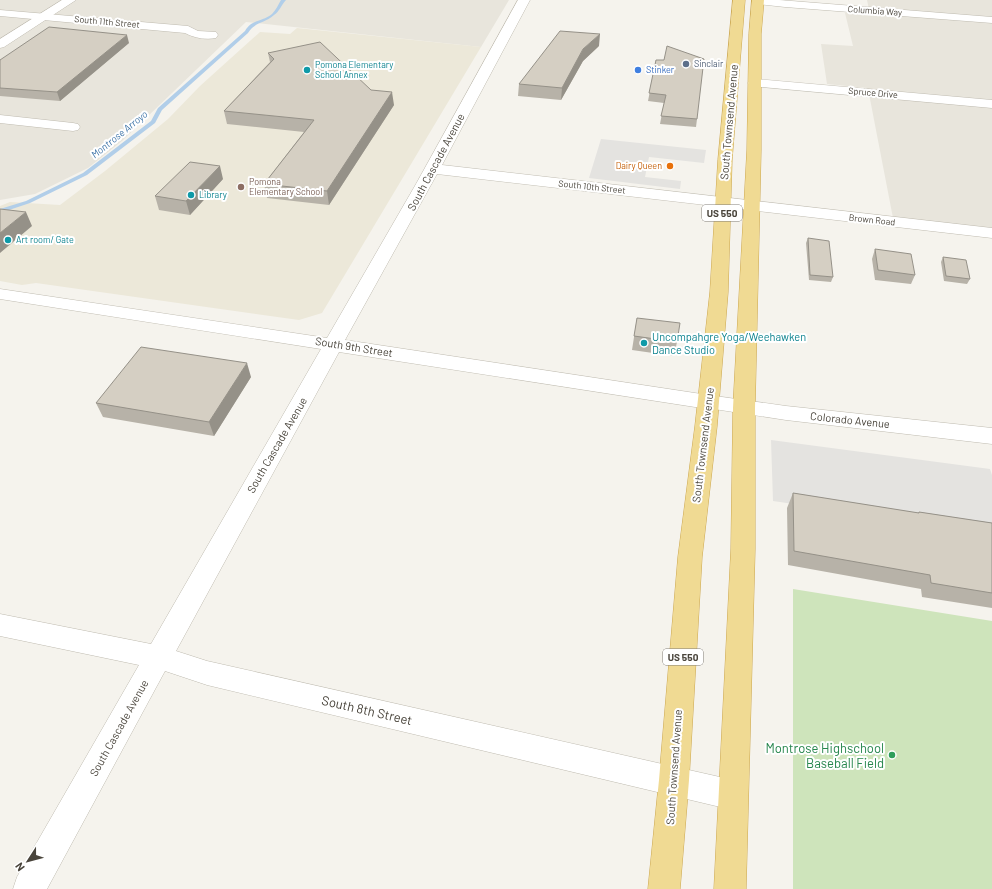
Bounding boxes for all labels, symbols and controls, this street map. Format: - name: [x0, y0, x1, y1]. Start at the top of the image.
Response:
- street label: Columbia Way: [847, 3, 903, 18]
- street label: South 11th Street: [74, 13, 140, 30]
- place label: Sinclair: [694, 58, 724, 69]
- place label: Pomona Elementary School Annex: [315, 59, 394, 80]
- marker: Sinclair: [681, 59, 691, 69]
- place label: Stinker: [646, 64, 675, 75]
- street label: South Townsend Avenue: [717, 64, 740, 180]
- marker: Pomona Elementary School Annex: [302, 65, 312, 75]
- marker: Stinker: [633, 65, 643, 75]
- street label: Spruce Drive: [848, 85, 898, 100]
- water label: Montrose Arroyo: [88, 108, 150, 160]
- street label: South Cascade Avenue: [404, 111, 467, 213]
- place label: Dairy Queen: [616, 160, 662, 171]
- marker: Dairy Queen: [665, 161, 675, 171]
- place label: Pomona Elementary School: [249, 176, 322, 197]
- street label: South 10th Street: [558, 177, 626, 196]
- marker: Pomona Elementary School: [236, 182, 246, 192]
- place label: Library: [199, 189, 227, 200]
- marker: Library: [186, 190, 196, 200]
- road number: US 550: [702, 205, 742, 221]
- street label: Brown Road: [848, 212, 896, 227]
- place label: Art room/ Gate: [16, 234, 74, 245]
- marker: Art room/ Gate: [3, 235, 13, 245]
- place label: Uncompahgre Yoga/Weehawken Dance Studio: [652, 330, 806, 356]
- street label: South 9th Street: [314, 334, 394, 359]
- marker: Uncompahgre Yoga/Weehawken Dance Studio: [639, 338, 649, 348]
- street label: South Townsend Avenue: [689, 387, 716, 503]
- street label: South Cascade Avenue: [244, 394, 309, 495]
- street label: Colorado Avenue: [810, 409, 891, 430]
- road number: US 550: [663, 649, 703, 665]
- street label: South Cascade Avenue: [87, 677, 151, 778]
- street label: South 8th Street: [320, 692, 414, 728]
- street label: South Townsend Avenue: [663, 709, 684, 825]
- place label: Montrose Highschool Baseball Field: [765, 740, 884, 771]
- marker: Montrose Highschool Baseball Field: [887, 750, 897, 760]
- north arrow: [8, 841, 48, 881]
- text: N: [12, 860, 27, 874]

